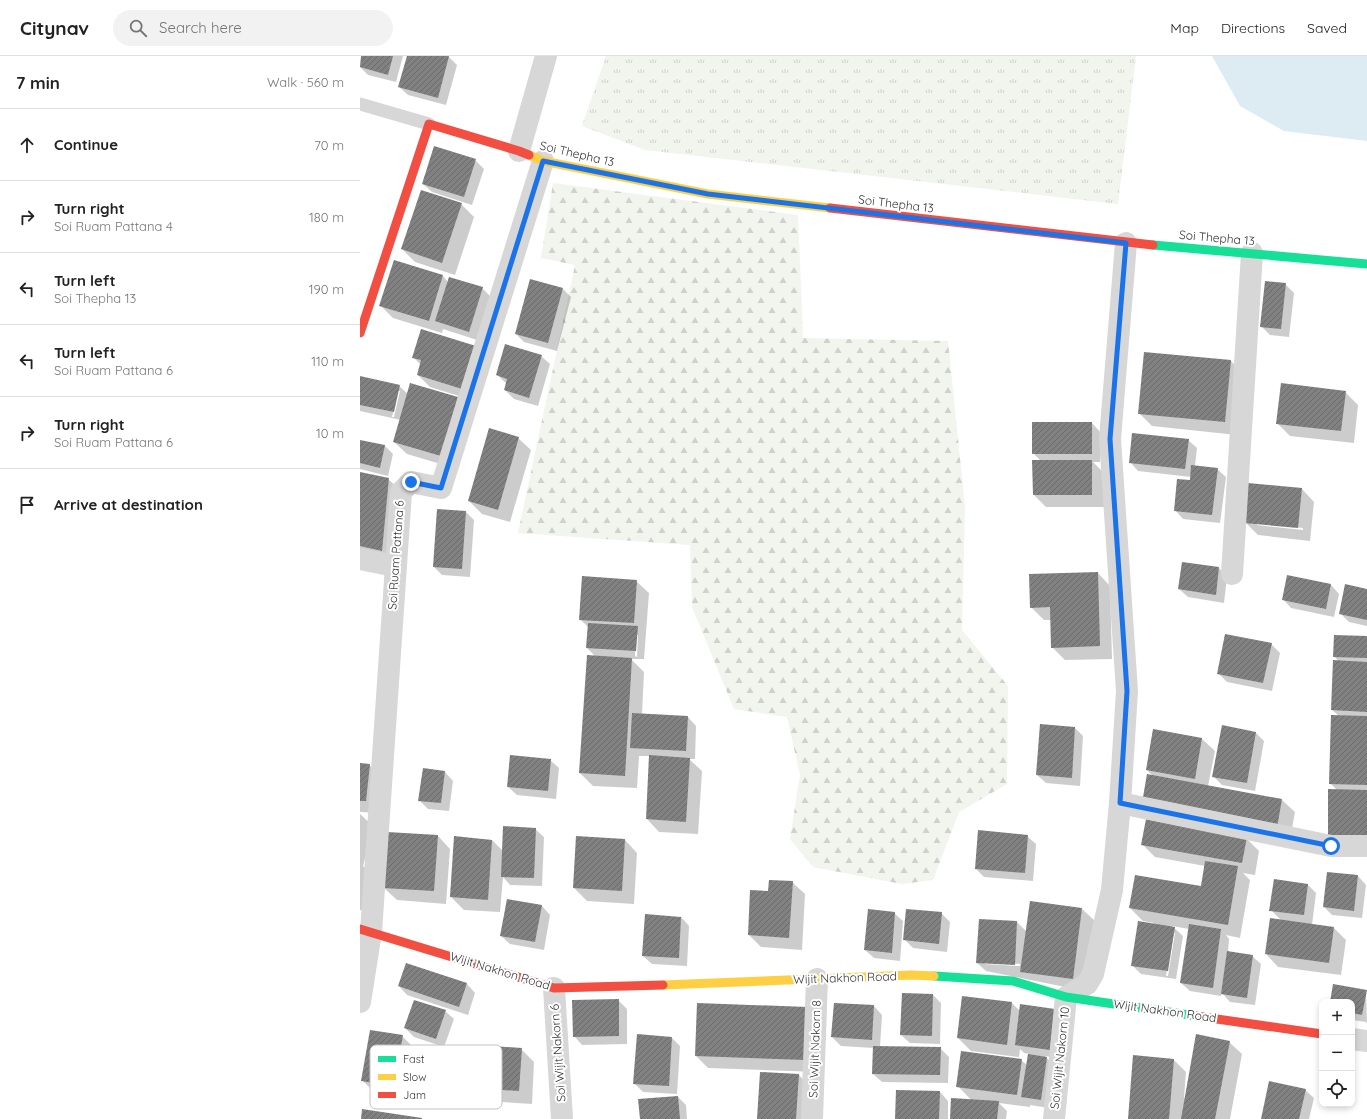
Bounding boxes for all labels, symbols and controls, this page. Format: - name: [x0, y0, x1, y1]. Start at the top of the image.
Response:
- search box: [113, 10, 393, 46]
- text: Citynav: [20, 16, 89, 40]
- icon: search: [127, 17, 149, 39]
- text: Search here: [159, 18, 242, 37]
- text: Map: [1170, 19, 1199, 37]
- text: Directions: [1221, 19, 1285, 37]
- text: Saved: [1307, 19, 1347, 37]
- text: 7 min: [16, 72, 60, 93]
- text: Walk · 560 m: [267, 74, 344, 90]
- icon: ahead: [16, 134, 38, 156]
- text: Continue: [54, 135, 118, 154]
- text: 70 m: [314, 137, 344, 153]
- street label: Soi Thepha 13: [538, 138, 616, 169]
- street label: Soi Thepha 13: [857, 191, 935, 216]
- text: Turn right: [54, 199, 125, 218]
- icon: right: [16, 206, 38, 228]
- text: 180 m: [309, 209, 344, 225]
- text: Soi Ruam Pattana 4: [54, 218, 173, 234]
- street label: Soi Thepha 13: [1179, 227, 1256, 248]
- text: Turn left: [54, 271, 116, 290]
- icon: left: [16, 278, 38, 300]
- text: 190 m: [309, 281, 344, 297]
- text: Soi Thepha 13: [54, 290, 136, 306]
- text: Turn left: [54, 343, 116, 362]
- icon: left: [16, 350, 38, 372]
- text: 110 m: [311, 353, 344, 369]
- text: Soi Ruam Pattana 6: [54, 362, 173, 378]
- text: Turn right: [54, 415, 125, 434]
- icon: right: [16, 422, 38, 444]
- text: 10 m: [316, 425, 344, 441]
- text: Soi Ruam Pattana 6: [54, 434, 173, 450]
- route end: [402, 473, 420, 491]
- icon: arrive: [16, 494, 38, 516]
- text: Arrive at destination: [54, 495, 203, 514]
- street label: Soi Ruam Pattana 6: [384, 499, 407, 610]
- route start: [1322, 837, 1340, 855]
- street label: Wijit Nakhon Road: [448, 948, 552, 993]
- street label: Wijit Nakhon Road: [793, 968, 897, 987]
- street label: Wijit Nakhon Road: [1113, 996, 1217, 1025]
- map controls: [1319, 999, 1355, 1107]
- button: +: [1319, 999, 1355, 1035]
- street label: Soi Wijit Nakorn 8: [805, 1000, 824, 1098]
- street label: Soi Wijit Nakorn 6: [547, 1003, 568, 1102]
- street label: Soi Wijit Nakorn 10: [1047, 1006, 1072, 1110]
- button: −: [1319, 1035, 1355, 1071]
- legend: [370, 1045, 502, 1109]
- text: Fast: [403, 1052, 425, 1066]
- text: Slow: [403, 1070, 427, 1084]
- button: locate: [1319, 1071, 1355, 1107]
- text: Jam: [403, 1088, 426, 1102]

